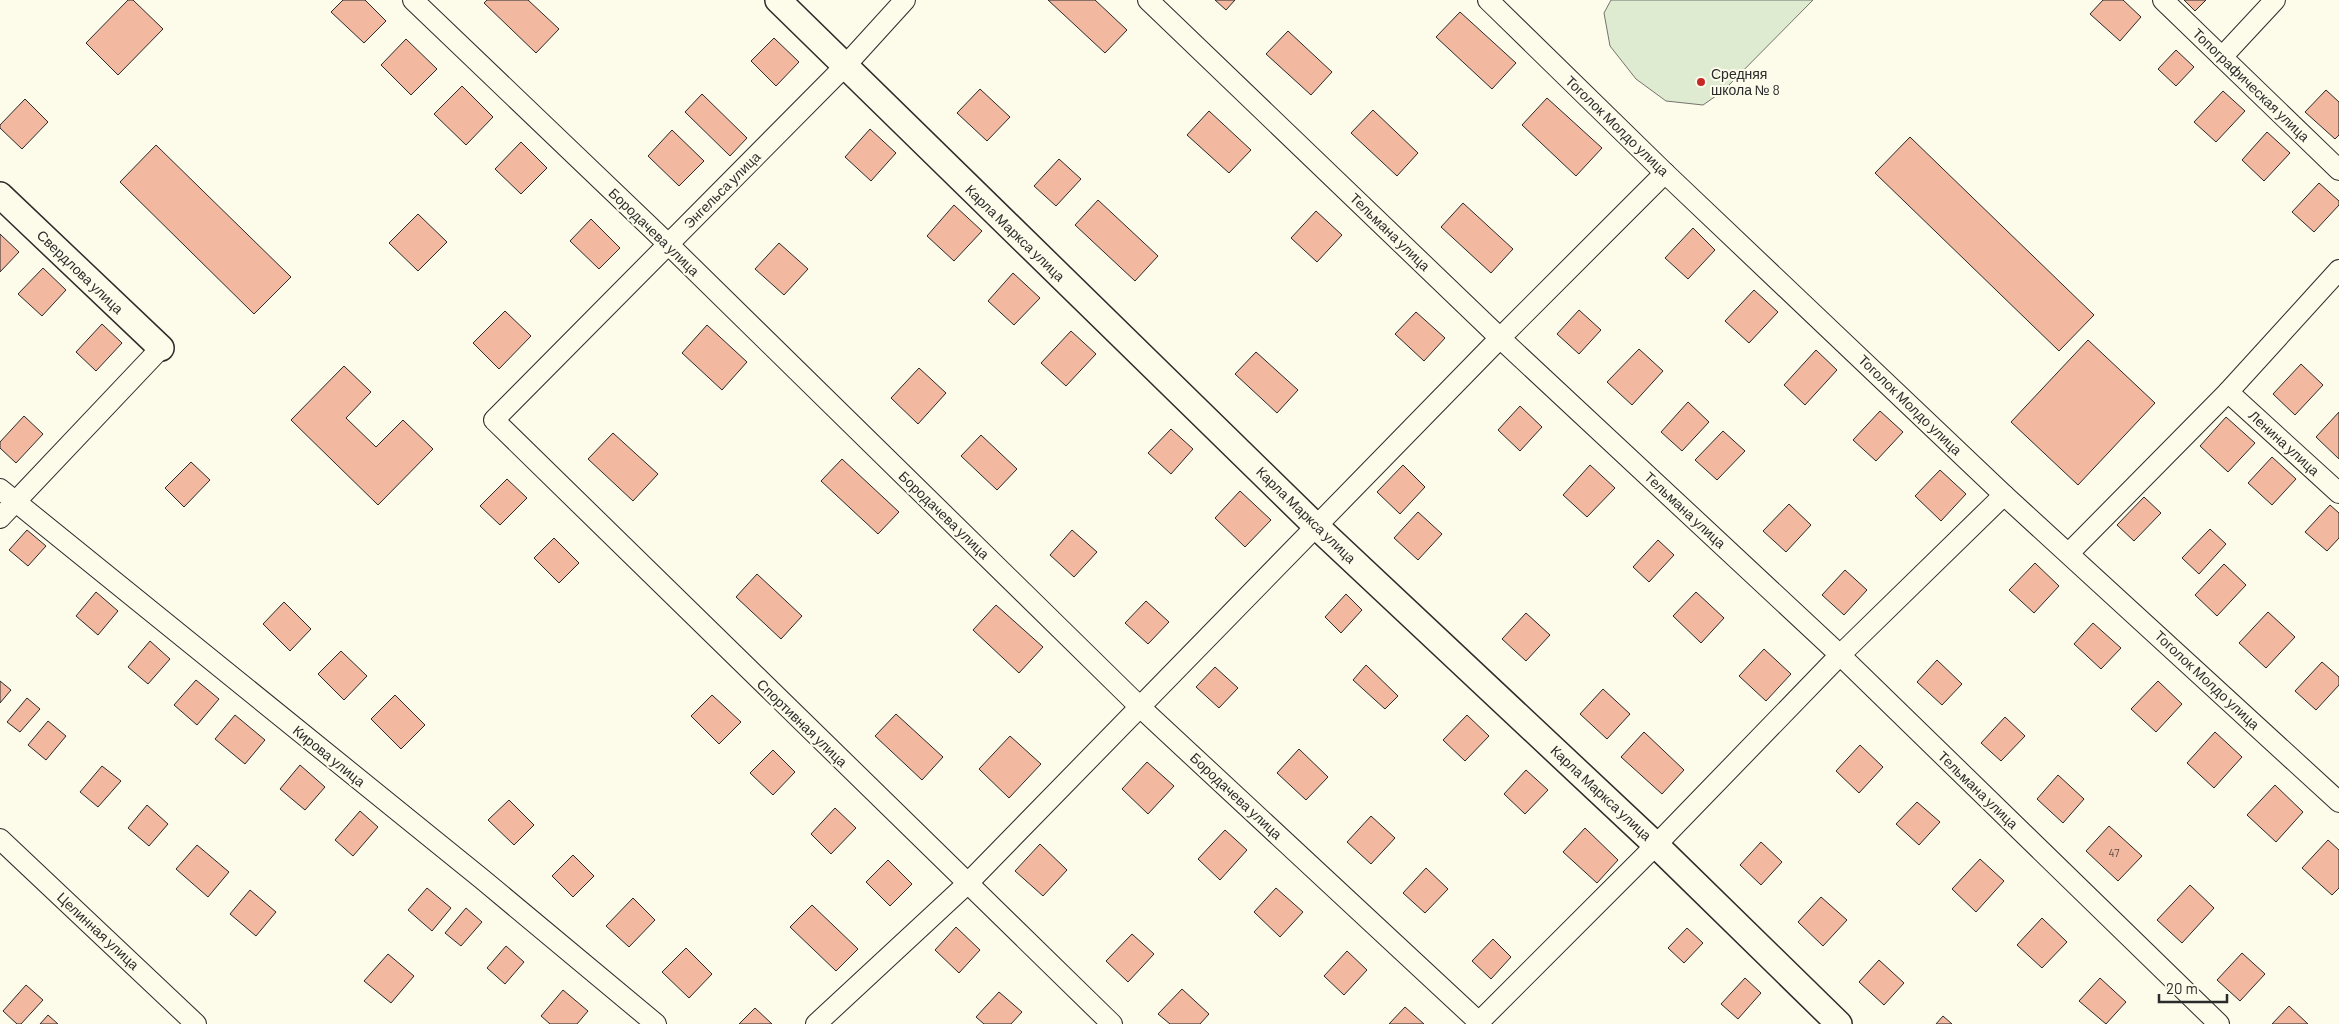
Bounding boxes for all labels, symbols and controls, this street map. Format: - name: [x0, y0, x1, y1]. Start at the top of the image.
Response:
- street label: Топографическая улица: [2189, 24, 2313, 145]
- place label: Средняя школа № 8: [1711, 65, 1780, 98]
- street label: Тоголок Молдо улица: [1562, 72, 1673, 180]
- marker: Средняя школа № 8: [1695, 76, 1707, 88]
- street label: Энгельса улица: [680, 148, 764, 232]
- street label: Карла Маркса улица: [962, 181, 1069, 285]
- street label: Бородачева улица: [606, 184, 703, 279]
- street label: Тельмана улица: [1347, 189, 1434, 274]
- street label: Свердлова улица: [34, 226, 127, 317]
- street label: Тоголок Молдо улица: [1855, 351, 1966, 459]
- street label: Ленина улица: [2245, 406, 2323, 479]
- street label: Карла Маркса улица: [1253, 463, 1360, 567]
- street label: Бородачева улица: [896, 467, 993, 562]
- street label: Тельмана улица: [1641, 468, 1730, 552]
- street label: Тоголок Молдо улица: [2151, 627, 2263, 733]
- street label: Спортивная улица: [754, 675, 851, 770]
- street label: Кирова улица: [290, 721, 369, 790]
- street label: Карла Маркса улица: [1547, 741, 1655, 844]
- street label: Тельмана улица: [1935, 747, 2022, 832]
- street label: Бородачева улица: [1187, 749, 1286, 843]
- house number: 47: [2109, 846, 2119, 859]
- street label: Целинная улица: [54, 888, 143, 973]
- scale bar: [2159, 972, 2226, 1004]
- text: 20 m: [2166, 979, 2198, 997]

